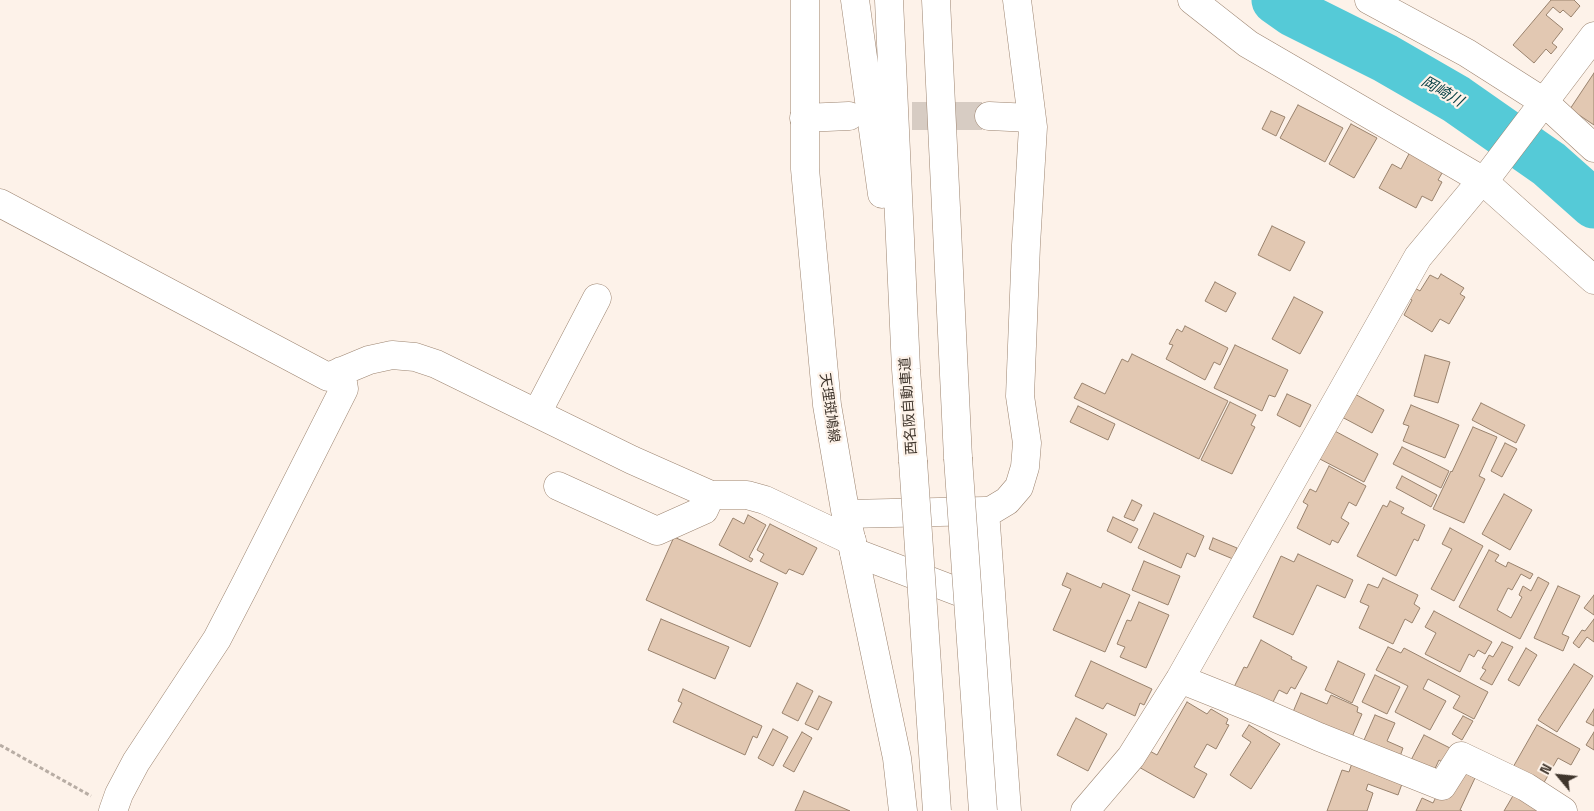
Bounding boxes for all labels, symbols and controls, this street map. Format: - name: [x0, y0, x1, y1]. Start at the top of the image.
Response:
- water label: 岡崎川: [1418, 73, 1466, 111]
- street label: 西名阪自動車道: [897, 357, 921, 455]
- street label: 天理斑鳩線: [816, 372, 842, 444]
- north arrow: [1534, 751, 1584, 801]
- text: N: [1536, 761, 1556, 777]

